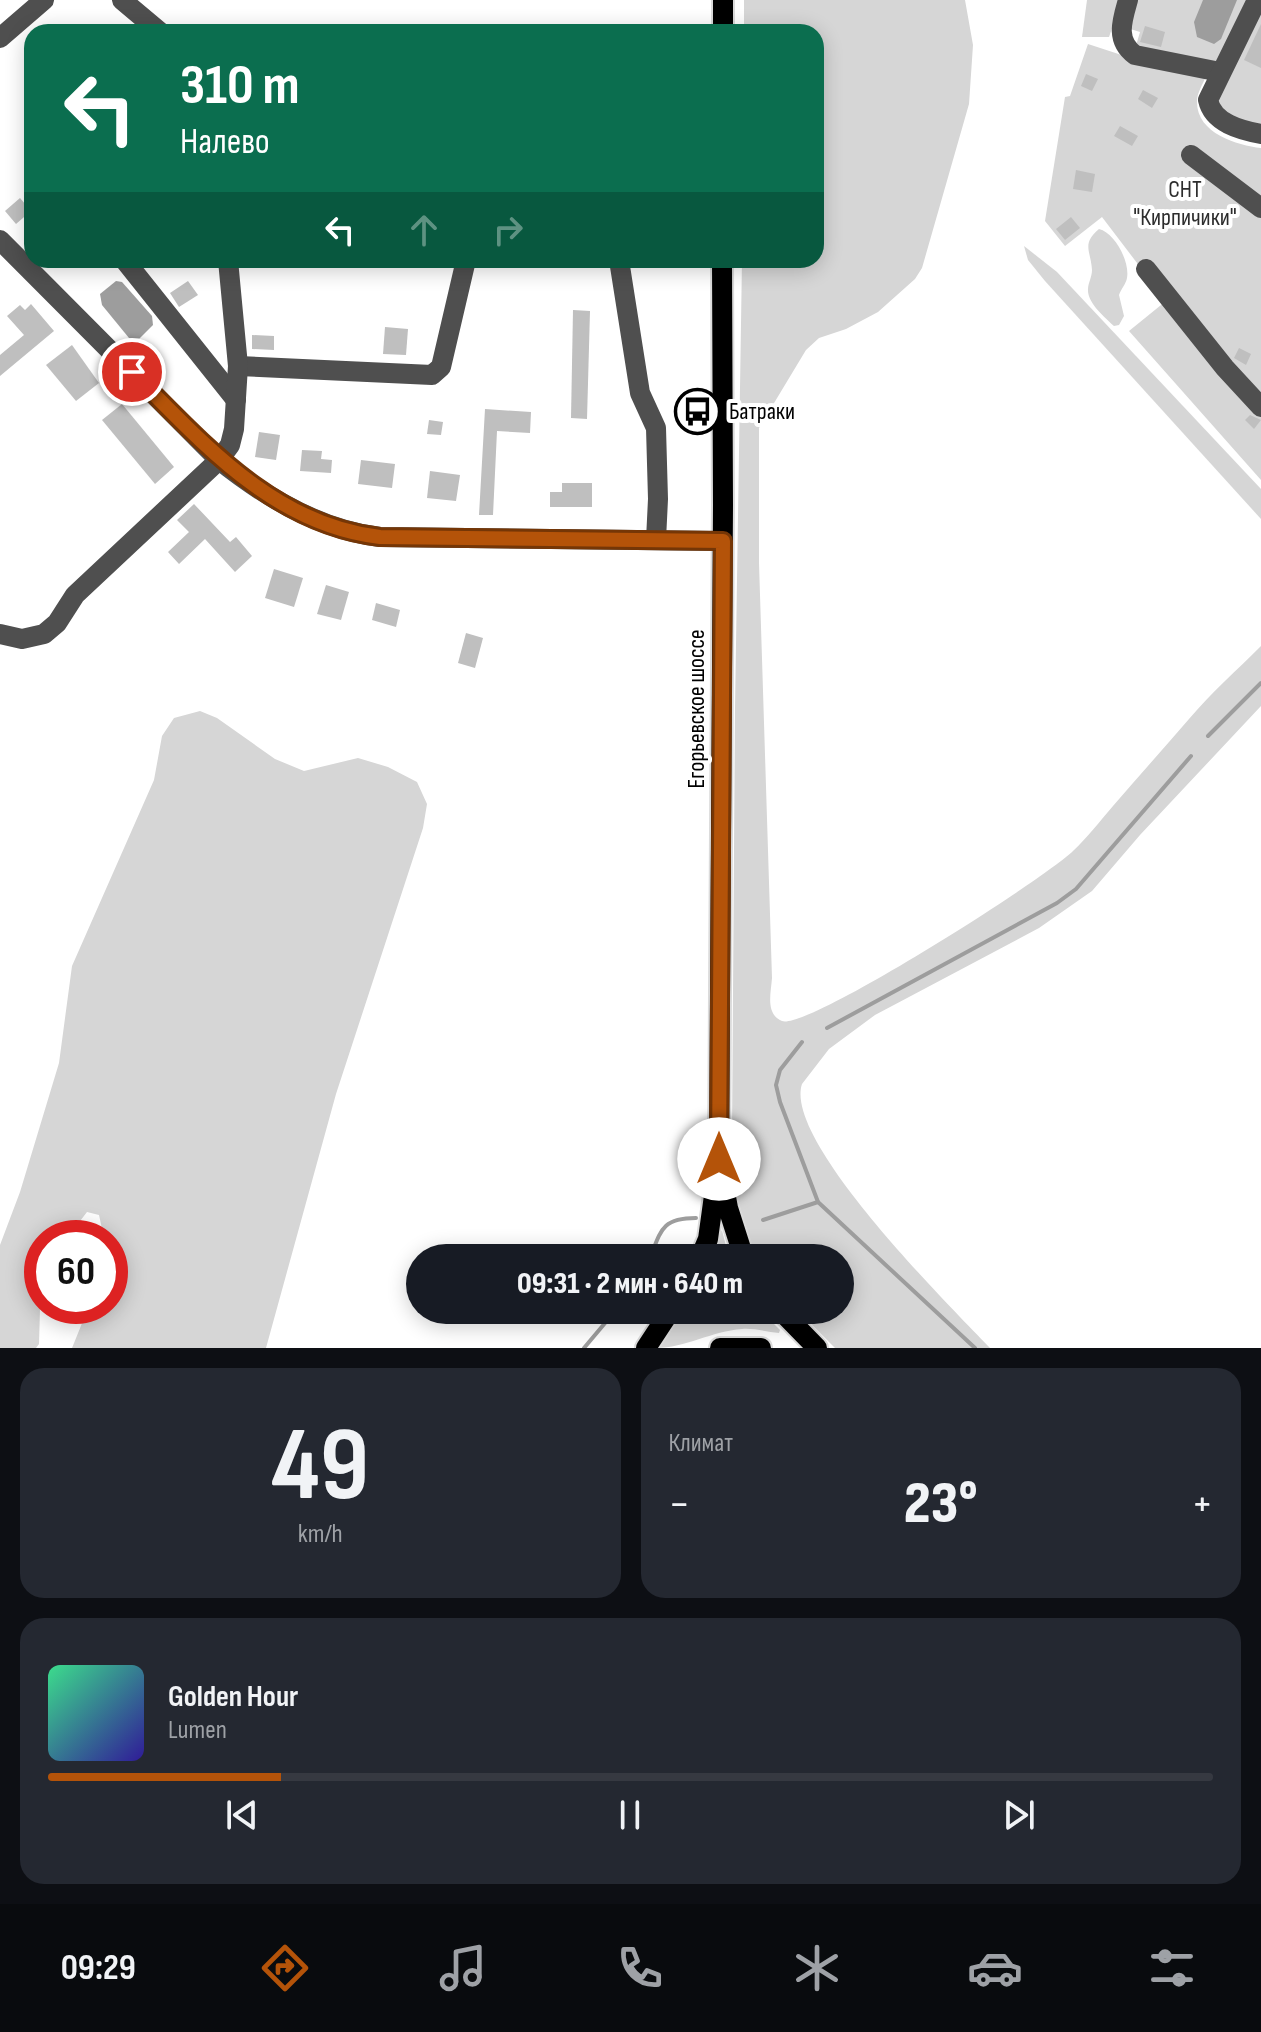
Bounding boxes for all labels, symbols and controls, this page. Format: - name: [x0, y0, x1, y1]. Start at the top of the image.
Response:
- text: 310 m: [180, 53, 300, 120]
- icon: left: [48, 56, 152, 160]
- text: Налево: [180, 121, 270, 164]
- park label: СНТ "Кирпичики": [1133, 175, 1237, 232]
- icon: left: [318, 208, 362, 252]
- icon: ahead: [402, 208, 446, 252]
- icon: right: [486, 208, 530, 252]
- pin: [98, 338, 166, 406]
- icon: arrive: [110, 350, 154, 394]
- bus stop icon: Батраки: [674, 387, 722, 435]
- place label: Батраки: [729, 397, 795, 426]
- street label: Егорьевское шоссе: [682, 629, 711, 789]
- position arrow: [677, 1117, 761, 1201]
- speed limit sign: 60: [24, 1220, 128, 1324]
- text: 09:31 · 2 мин · 640 m: [517, 1266, 743, 1302]
- text: 49: [271, 1404, 369, 1529]
- text: Климат: [669, 1428, 733, 1459]
- text: 23°: [904, 1468, 978, 1540]
- text: −: [669, 1478, 690, 1531]
- text: +: [1191, 1478, 1213, 1531]
- text: km/h: [298, 1519, 343, 1550]
- text: Golden Hour: [168, 1679, 298, 1715]
- text: Lumen: [168, 1715, 227, 1746]
- icon: previous: [220, 1793, 264, 1837]
- icon: pause: [608, 1793, 652, 1837]
- icon: next: [997, 1793, 1041, 1837]
- icon: directions: [257, 1940, 313, 1996]
- icon: music: [435, 1940, 491, 1996]
- icon: phone: [612, 1940, 668, 1996]
- icon: climate: [789, 1940, 845, 1996]
- icon: car: [967, 1940, 1023, 1996]
- icon: filters: [1144, 1940, 1200, 1996]
- text: 09:29: [61, 1947, 136, 1990]

